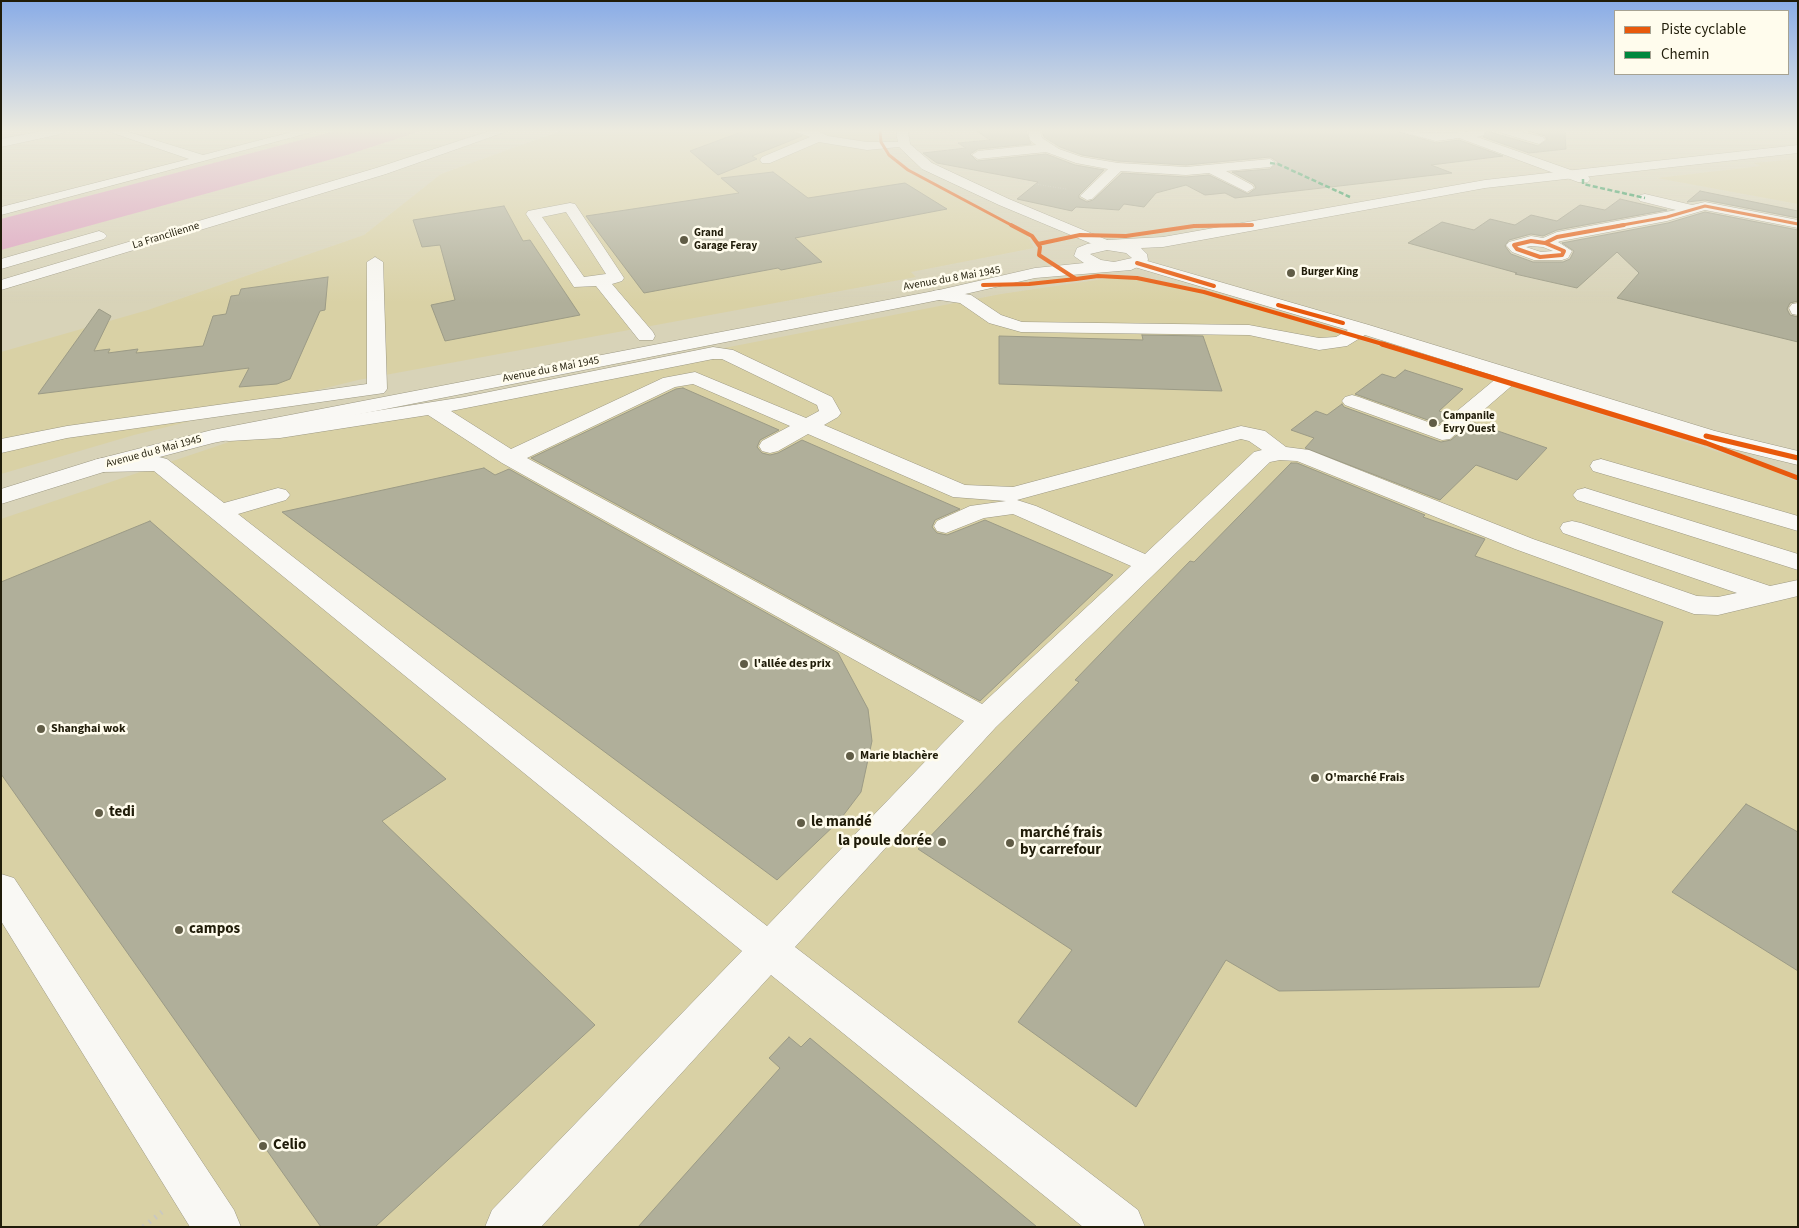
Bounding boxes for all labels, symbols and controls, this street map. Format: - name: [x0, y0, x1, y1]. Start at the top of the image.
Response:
- legend: [1614, 10, 1789, 75]
- text: Piste cyclable: [1661, 19, 1746, 40]
- text: Chemin: [1661, 44, 1710, 65]
- street label: La Francilienne: [131, 220, 201, 252]
- place label: Grand Garage Feray: [694, 227, 757, 253]
- marker: Grand Garage Feray: [678, 234, 690, 246]
- street label: Avenue du 8 Mai 1945: [902, 264, 1002, 294]
- place label: Burger King: [1301, 266, 1358, 280]
- marker: Burger King: [1285, 267, 1297, 279]
- street label: Avenue du 8 Mai 1945: [501, 354, 601, 386]
- place label: Campanile Evry Ouest: [1443, 410, 1495, 436]
- marker: Campanile Evry Ouest: [1427, 417, 1439, 429]
- street label: Avenue du 8 Mai 1945: [105, 433, 203, 471]
- place label: l'allée des prix: [754, 657, 831, 671]
- marker: l'allée des prix: [738, 658, 750, 670]
- place label: Shanghai wok: [51, 722, 125, 736]
- marker: Shanghai wok: [35, 723, 47, 735]
- place label: Marie blachère: [860, 749, 938, 763]
- marker: Marie blachère: [844, 750, 856, 762]
- place label: O'marché Frais: [1325, 771, 1405, 785]
- marker: O'marché Frais: [1309, 772, 1321, 784]
- place label: tedi: [109, 804, 135, 822]
- marker: tedi: [93, 807, 105, 819]
- place label: le mandé: [811, 814, 872, 832]
- marker: le mandé: [795, 817, 807, 829]
- place label: marché frais by carrefour: [1020, 825, 1102, 860]
- place label: la poule dorée: [838, 833, 932, 851]
- marker: la poule dorée: [936, 836, 948, 848]
- marker: marché frais by carrefour: [1004, 837, 1016, 849]
- place label: campos: [189, 921, 240, 939]
- marker: campos: [173, 924, 185, 936]
- place label: Celio: [273, 1137, 306, 1155]
- marker: Celio: [257, 1140, 269, 1152]

